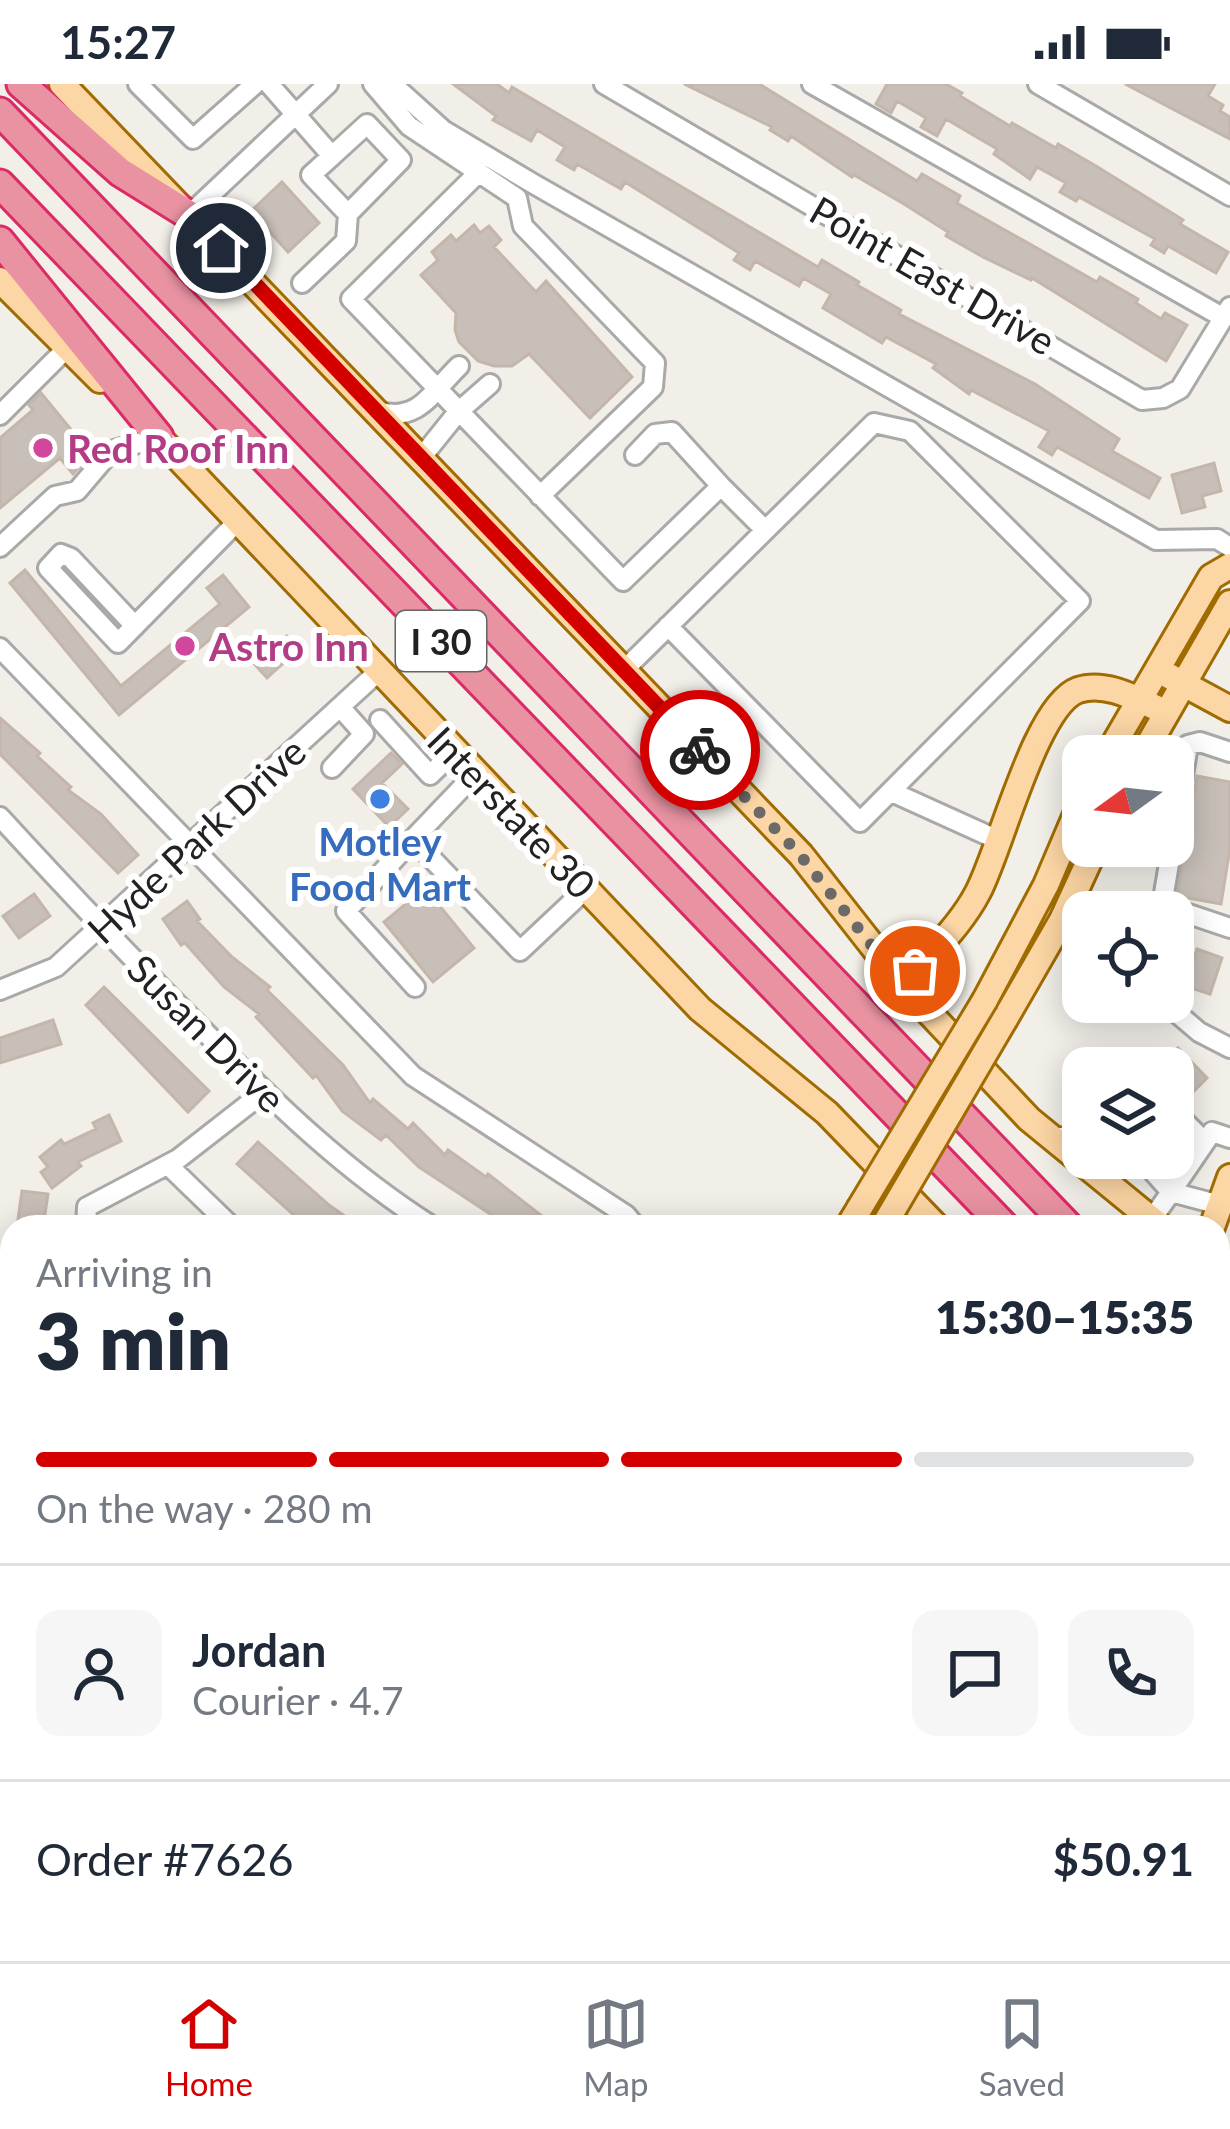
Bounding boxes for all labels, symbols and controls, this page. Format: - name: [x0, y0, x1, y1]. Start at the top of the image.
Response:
- text: 15:27: [60, 15, 176, 69]
- street label: Point East Drive: [802, 186, 1064, 364]
- pin: [170, 197, 272, 299]
- icon: home: [188, 215, 254, 281]
- place label: Red Roof Inn: [67, 425, 289, 471]
- marker: Red Roof Inn: [30, 435, 56, 461]
- road number: I 30: [396, 611, 486, 671]
- place label: Astro Inn: [208, 623, 369, 669]
- marker: Astro Inn: [172, 633, 198, 659]
- courier: [640, 690, 760, 810]
- street label: Interstate 30: [419, 717, 605, 907]
- icon: bike: [667, 717, 733, 783]
- street label: Hyde Park Drive: [78, 728, 314, 952]
- north arrow: [1062, 735, 1194, 867]
- map controls: [1062, 735, 1194, 1179]
- marker: Motley Food Mart: [367, 786, 393, 812]
- place label: Motley Food Mart: [289, 818, 471, 909]
- button: locate: [1062, 891, 1194, 1023]
- pin: [864, 920, 966, 1022]
- icon: bag: [882, 938, 948, 1004]
- street label: Susan Drive: [119, 945, 295, 1121]
- button: layers: [1062, 1047, 1194, 1179]
- text: Arriving in: [36, 1249, 213, 1295]
- text: 15:30–15:35: [935, 1290, 1194, 1344]
- text: 3 min: [36, 1293, 231, 1387]
- text: On the way · 280 m: [36, 1485, 373, 1531]
- button: person: [36, 1610, 162, 1736]
- button: chat: [912, 1610, 1038, 1736]
- button: phone: [1068, 1610, 1194, 1736]
- text: Jordan: [192, 1623, 326, 1677]
- text: Courier · 4.7: [192, 1677, 404, 1723]
- text: Order #7626: [36, 1832, 294, 1886]
- text: $50.91: [1053, 1832, 1194, 1886]
- tab: Home: [165, 1991, 253, 2103]
- tab: Map: [583, 1991, 649, 2103]
- tab: Saved: [979, 1991, 1065, 2103]

